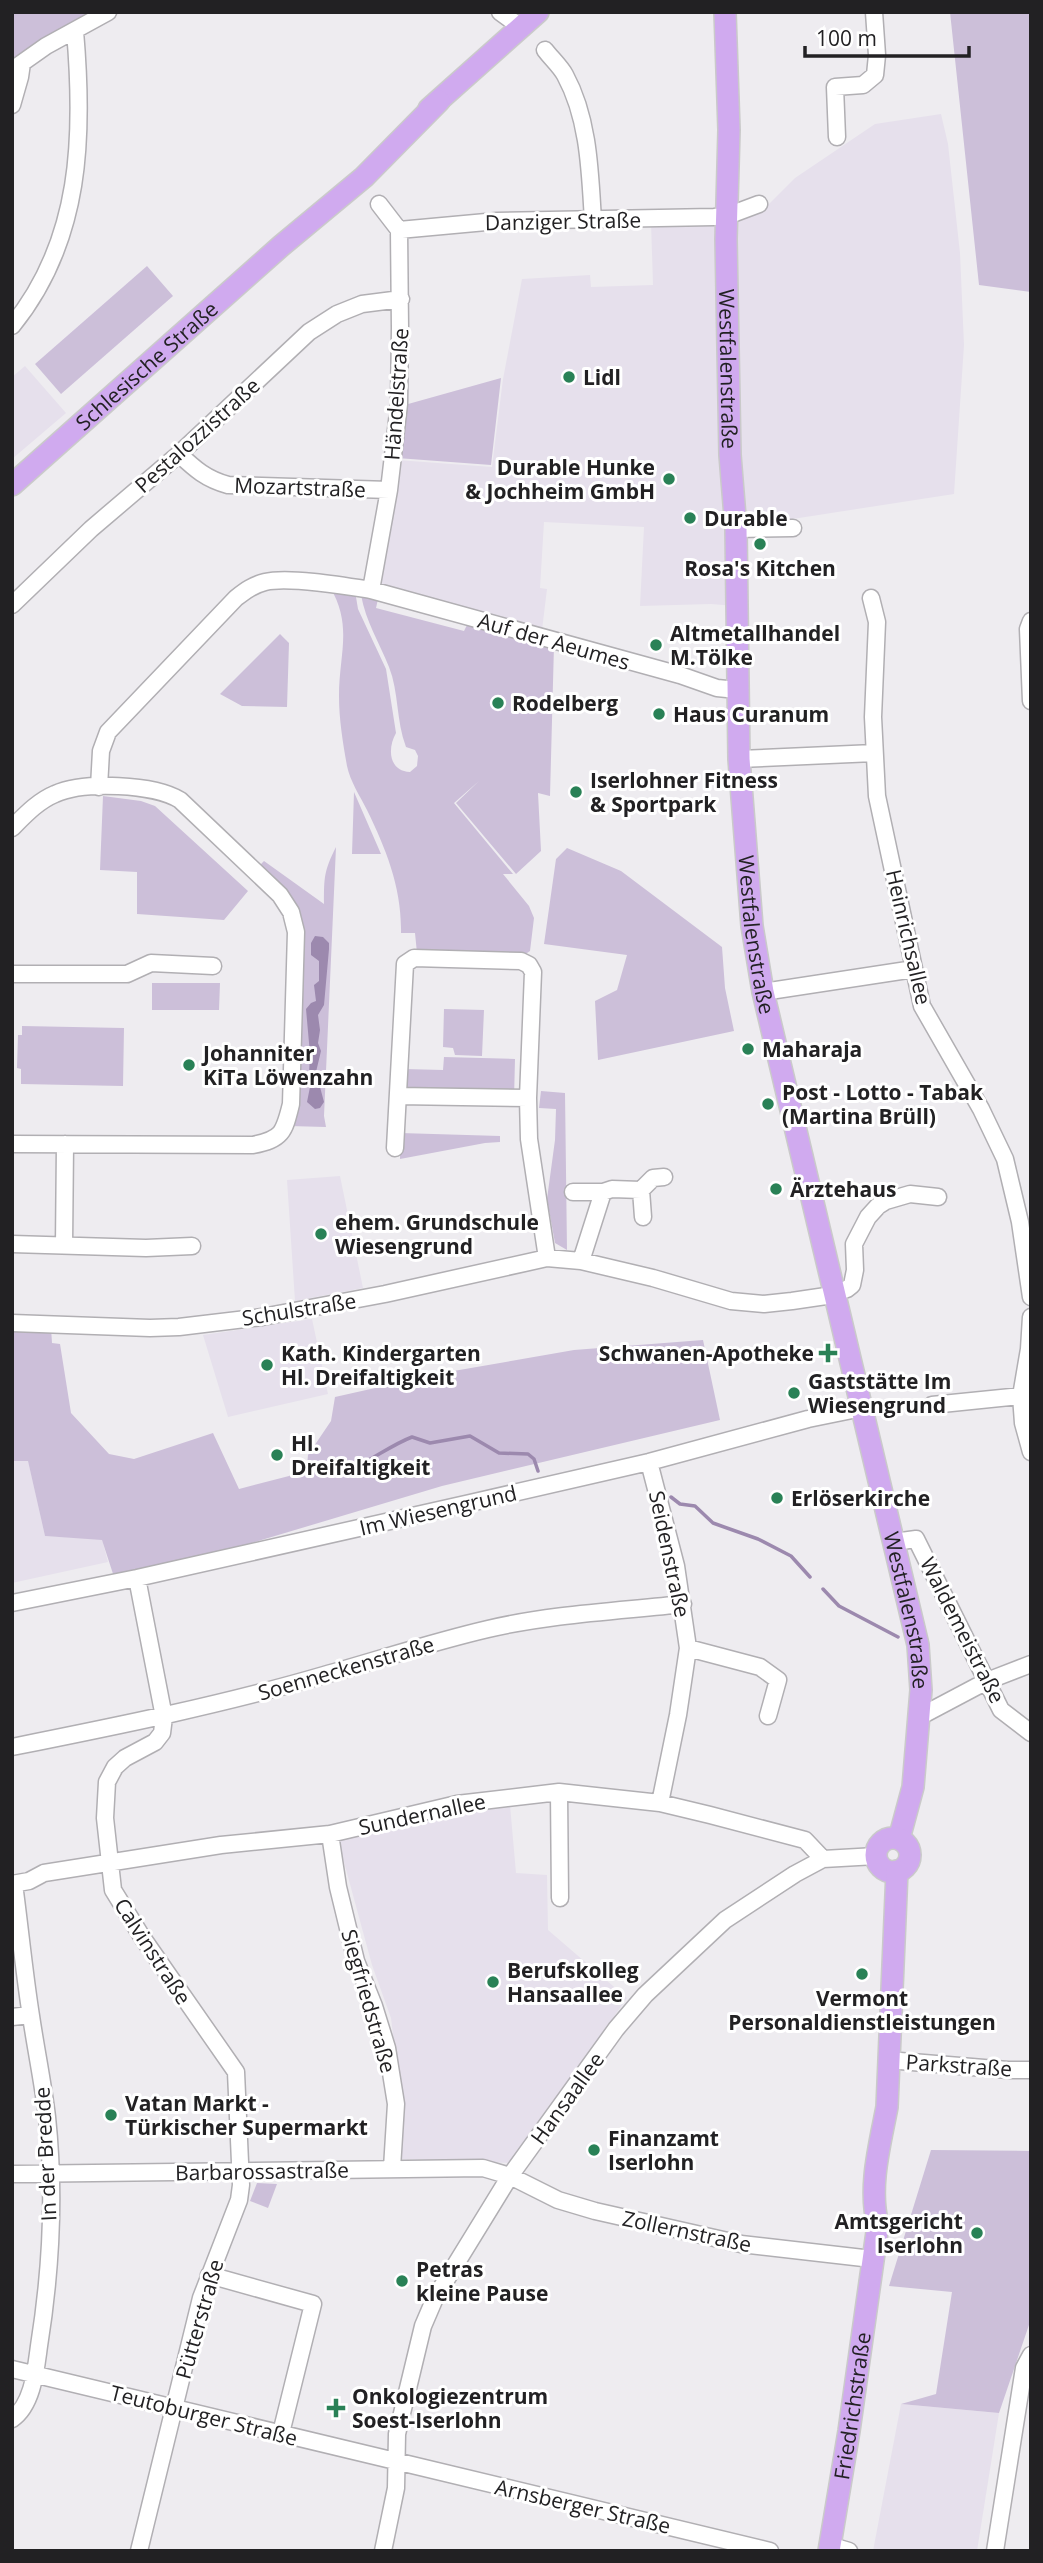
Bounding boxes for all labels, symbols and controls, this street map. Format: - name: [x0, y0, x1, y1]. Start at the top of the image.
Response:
- scale bar: [805, 14, 970, 58]
- text: 100 m: [816, 24, 877, 52]
- street label: Danziger Straße: [485, 206, 641, 236]
- street label: Westfalenstraße: [713, 289, 744, 449]
- street label: Schlesische Straße: [69, 295, 224, 436]
- street label: Händelstraße: [377, 327, 415, 461]
- place label: Lidl: [583, 363, 621, 391]
- marker: Lidl: [561, 369, 577, 385]
- street label: Pestalozzistraße: [129, 371, 265, 499]
- place label: Durable Hunke & Jochheim GmbH: [465, 453, 655, 505]
- street label: Mozartstraße: [234, 471, 366, 503]
- marker: Durable Hunke & Jochheim GmbH: [661, 471, 677, 487]
- place label: Durable: [704, 504, 788, 532]
- marker: Durable: [682, 510, 698, 526]
- marker: Rosa's Kitchen: [752, 536, 768, 552]
- place label: Rosa's Kitchen: [684, 554, 836, 582]
- street label: Auf der Aeumes: [475, 606, 633, 676]
- place label: Altmetallhandel M.Tölke: [670, 619, 840, 671]
- marker: Altmetallhandel M.Tölke: [648, 637, 664, 653]
- place label: Rodelberg: [512, 689, 618, 717]
- marker: Rodelberg: [490, 695, 506, 711]
- place label: Haus Curanum: [673, 700, 829, 728]
- marker: Haus Curanum: [651, 706, 667, 722]
- place label: Iserlohner Fitness & Sportpark: [590, 766, 778, 818]
- marker: Iserlohner Fitness & Sportpark: [568, 784, 584, 800]
- street label: Westfalenstraße: [733, 854, 782, 1017]
- street label: Heinrichsallee: [880, 867, 938, 1007]
- place label: Maharaja: [762, 1035, 862, 1063]
- place label: Johanniter KiTa Löwenzahn: [201, 1039, 373, 1091]
- marker: Maharaja: [740, 1041, 756, 1057]
- marker: Johanniter KiTa Löwenzahn: [181, 1057, 197, 1073]
- place label: Post - Lotto - Tabak (Martina Brüll): [782, 1078, 984, 1130]
- marker: Post - Lotto - Tabak (Martina Brüll): [760, 1096, 776, 1112]
- place label: Ärztehaus: [790, 1175, 897, 1203]
- marker: Ärztehaus: [768, 1181, 784, 1197]
- place label: ehem. Grundschule Wiesengrund: [335, 1208, 539, 1260]
- marker: ehem. Grundschule Wiesengrund: [313, 1226, 329, 1242]
- street label: Schulstraße: [240, 1286, 358, 1332]
- place label: Kath. Kindergarten Hl. Dreifaltigkeit: [281, 1339, 481, 1391]
- place label: Schwanen-Apotheke: [599, 1339, 814, 1367]
- marker: Schwanen-Apotheke: [820, 1345, 836, 1361]
- marker: Kath. Kindergarten Hl. Dreifaltigkeit: [259, 1357, 275, 1373]
- place label: Gaststätte Im Wiesengrund: [808, 1367, 951, 1419]
- marker: Gaststätte Im Wiesengrund: [786, 1385, 802, 1401]
- place label: Hl. Dreifaltigkeit: [291, 1429, 430, 1481]
- marker: Hl. Dreifaltigkeit: [269, 1447, 285, 1463]
- street label: Im Wiesengrund: [357, 1478, 519, 1542]
- place label: Erlöserkirche: [791, 1484, 930, 1512]
- street label: Seidenstraße: [643, 1488, 697, 1620]
- marker: Erlöserkirche: [769, 1490, 785, 1506]
- street label: Westfalenstraße: [878, 1529, 935, 1690]
- street label: Waldemeistraße: [914, 1552, 1012, 1708]
- street label: Soenneckenstraße: [255, 1629, 437, 1707]
- street label: Sundernallee: [356, 1787, 488, 1841]
- street label: Calvinstraße: [108, 1892, 198, 2010]
- street label: Siegfriedstraße: [335, 1926, 403, 2076]
- place label: Berufskolleg Hansaallee: [507, 1956, 639, 2008]
- marker: Vermont Personaldienstleistungen: [854, 1966, 870, 1982]
- marker: Berufskolleg Hansaallee: [485, 1974, 501, 1990]
- place label: Vermont Personaldienstleistungen: [728, 1984, 996, 2036]
- street label: Hansaallee: [524, 2046, 610, 2150]
- street label: Parkstraße: [905, 2047, 1013, 2083]
- street label: In der Bredde: [28, 2086, 62, 2222]
- place label: Vatan Markt - Türkischer Supermarkt: [125, 2089, 368, 2141]
- marker: Vatan Markt - Türkischer Supermarkt: [103, 2107, 119, 2123]
- place label: Finanzamt Iserlohn: [608, 2124, 719, 2176]
- marker: Finanzamt Iserlohn: [586, 2142, 602, 2158]
- street label: Barbarossastraße: [175, 2155, 349, 2187]
- street label: Zollernstraße: [620, 2204, 754, 2258]
- place label: Amtsgericht Iserlohn: [834, 2207, 963, 2259]
- marker: Amtsgericht Iserlohn: [969, 2225, 985, 2241]
- place label: Petras kleine Pause: [416, 2255, 548, 2307]
- street label: Pütterstraße: [169, 2256, 229, 2382]
- marker: Petras kleine Pause: [394, 2273, 410, 2289]
- street label: Friedrichstraße: [827, 2330, 877, 2482]
- street label: Teutoburger Straße: [107, 2378, 301, 2452]
- place label: Onkologiezentrum Soest-Iserlohn: [352, 2382, 548, 2434]
- marker: Onkologiezentrum Soest-Iserlohn: [326, 2398, 346, 2418]
- street label: Arnsberger Straße: [492, 2472, 674, 2540]

